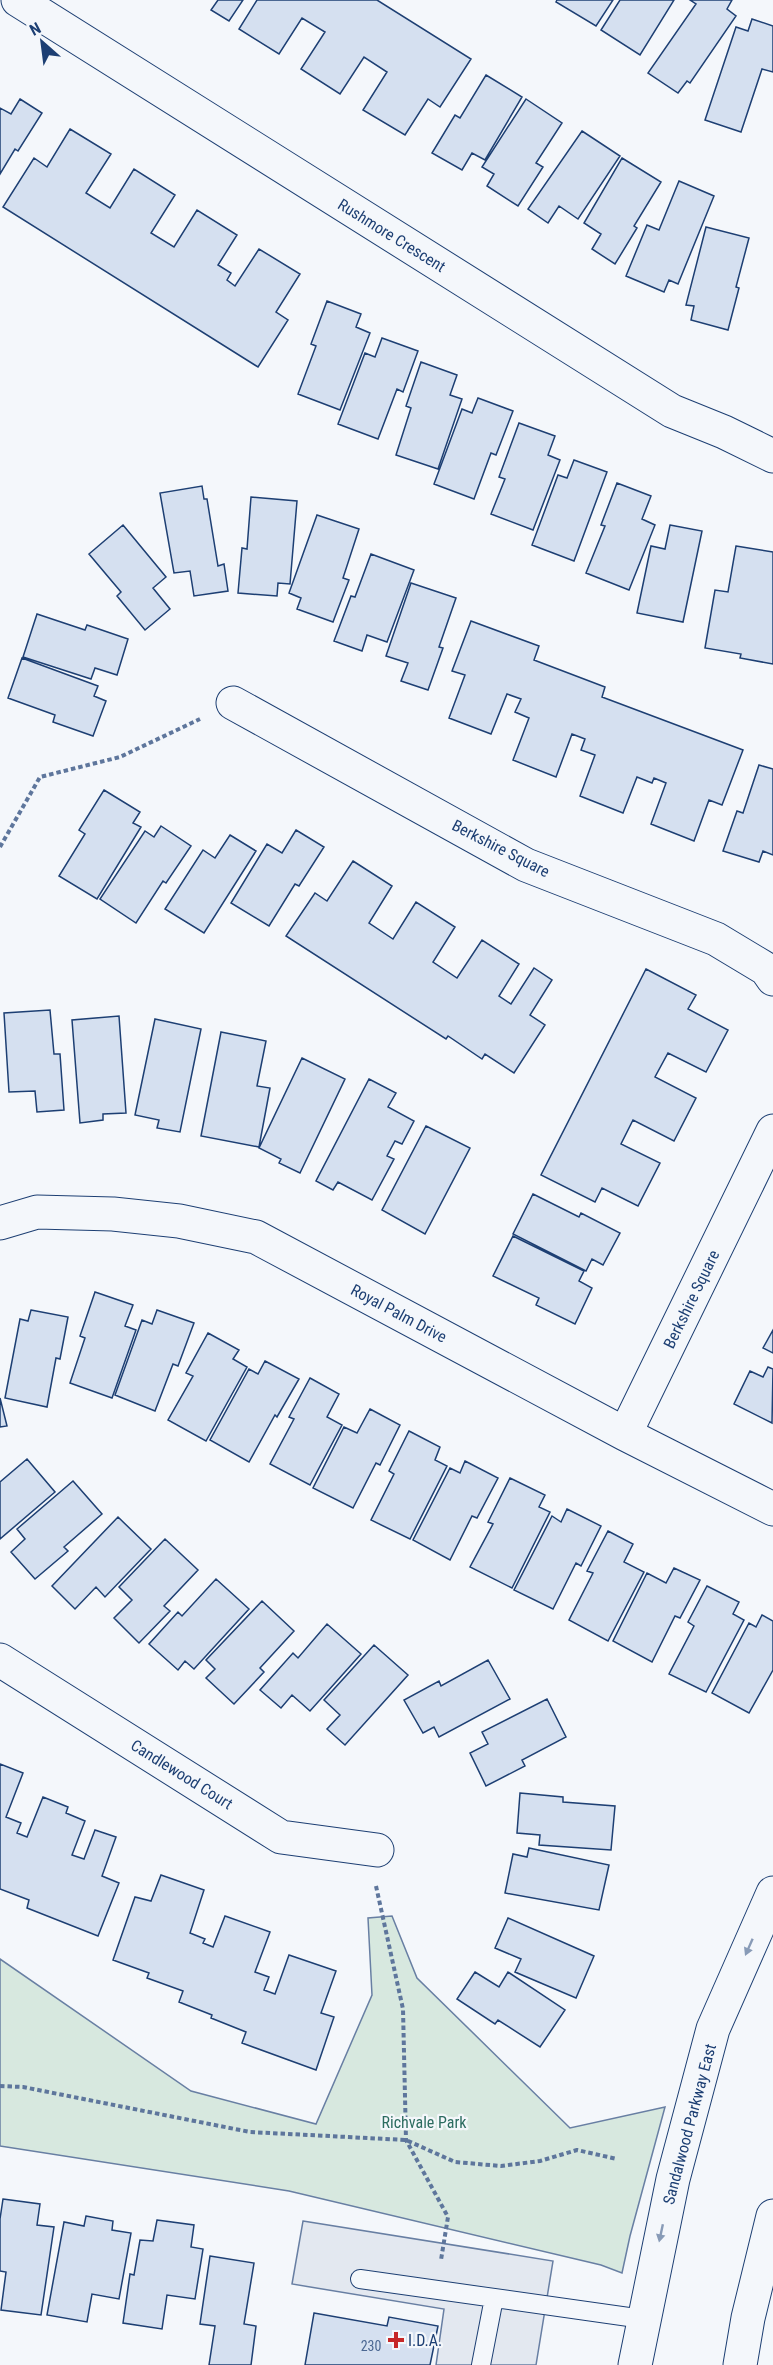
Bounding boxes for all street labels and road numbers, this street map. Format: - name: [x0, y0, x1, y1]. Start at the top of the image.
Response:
- street label: Rushmore Crescent: [334, 195, 449, 276]
- street label: Berkshire Square: [449, 816, 553, 881]
- street label: Berkshire Square: [659, 1247, 723, 1351]
- street label: Royal Palm Drive: [348, 1280, 450, 1347]
- street label: Candlewood Court: [127, 1735, 236, 1813]
- street label: Sandalwood Parkway East: [659, 2041, 720, 2207]

